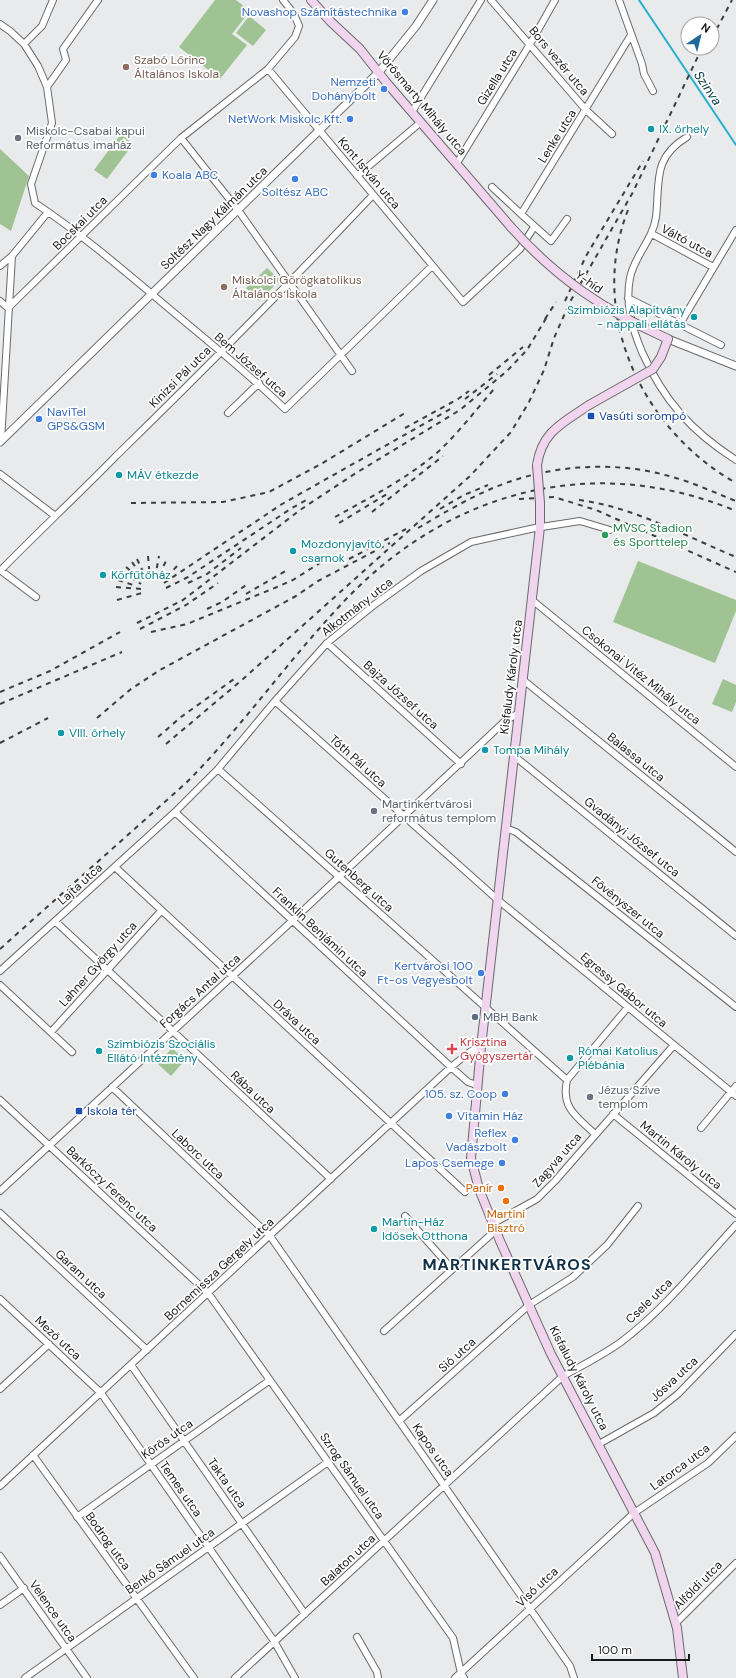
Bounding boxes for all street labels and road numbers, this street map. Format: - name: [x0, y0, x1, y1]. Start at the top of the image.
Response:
- street label: Bors vezér utca: [525, 23, 593, 99]
- street label: Gizella utca: [473, 46, 521, 108]
- street label: Vörösmarty Mihály utca: [374, 47, 470, 159]
- street label: Lenke utca: [534, 106, 580, 166]
- street label: Kont István utca: [334, 134, 404, 212]
- street label: Soltész Nagy Kálmán utca: [157, 163, 271, 273]
- street label: Bocskai utca: [49, 192, 111, 254]
- street label: Váltó utca: [658, 221, 716, 261]
- street label: Y-híd: [572, 267, 606, 297]
- street label: Bem József utca: [211, 329, 291, 401]
- street label: Kinizsi Pál utca: [146, 343, 214, 411]
- street label: Alkotmány utca: [318, 574, 396, 640]
- street label: Kisfaludy Károly utca: [496, 619, 526, 735]
- street label: Csokonai Vitéz Mihály utca: [578, 622, 704, 728]
- street label: Bajza József utca: [360, 657, 442, 733]
- street label: Balassa utca: [604, 729, 668, 785]
- street label: Tóth Pál utca: [326, 731, 390, 791]
- street label: Gvadányi József utca: [581, 793, 683, 881]
- street label: Gutenberg utca: [321, 845, 397, 915]
- street label: Lajta utca: [54, 860, 106, 908]
- street label: Fövényszer utca: [588, 873, 668, 941]
- street label: Franklin Benjámin utca: [269, 884, 371, 980]
- street label: Lahner György utca: [56, 918, 140, 1010]
- street label: Egressy Gábor utca: [577, 949, 671, 1031]
- street label: Forgács Antal utca: [156, 950, 244, 1032]
- street label: Dráva utca: [270, 996, 324, 1048]
- street label: Rába utca: [227, 1067, 279, 1117]
- street label: Martin Károly utca: [637, 1117, 725, 1193]
- street label: Laborc utca: [168, 1125, 228, 1183]
- street label: Zagyva utca: [529, 1129, 585, 1191]
- street label: Barkóczy Ferenc utca: [63, 1143, 161, 1235]
- street label: Bornemissza Gergely utca: [161, 1214, 277, 1324]
- street label: Garam utca: [52, 1246, 110, 1302]
- street label: Csele utca: [622, 1275, 676, 1327]
- street label: Mező utca: [32, 1313, 84, 1363]
- street label: Kisfaludy Károly utca: [546, 1323, 612, 1433]
- street label: Sió utca: [435, 1334, 479, 1376]
- street label: Jósva utca: [647, 1353, 701, 1405]
- street label: Körös utca: [138, 1416, 196, 1462]
- street label: Kapos utca: [409, 1420, 457, 1480]
- street label: Szrog Sámuel utca: [316, 1430, 388, 1522]
- street label: Latorca utca: [647, 1440, 713, 1494]
- street label: Takta utca: [204, 1455, 250, 1511]
- street label: Temes utca: [156, 1458, 206, 1520]
- street label: Bodrog utca: [82, 1509, 134, 1573]
- street label: Benkő Sámuel utca: [122, 1524, 218, 1598]
- street label: Balaton utca: [317, 1531, 379, 1589]
- street label: Alföldi utca: [670, 1557, 726, 1613]
- street label: Visó utca: [513, 1563, 561, 1611]
- street label: Velence utca: [26, 1577, 80, 1645]

